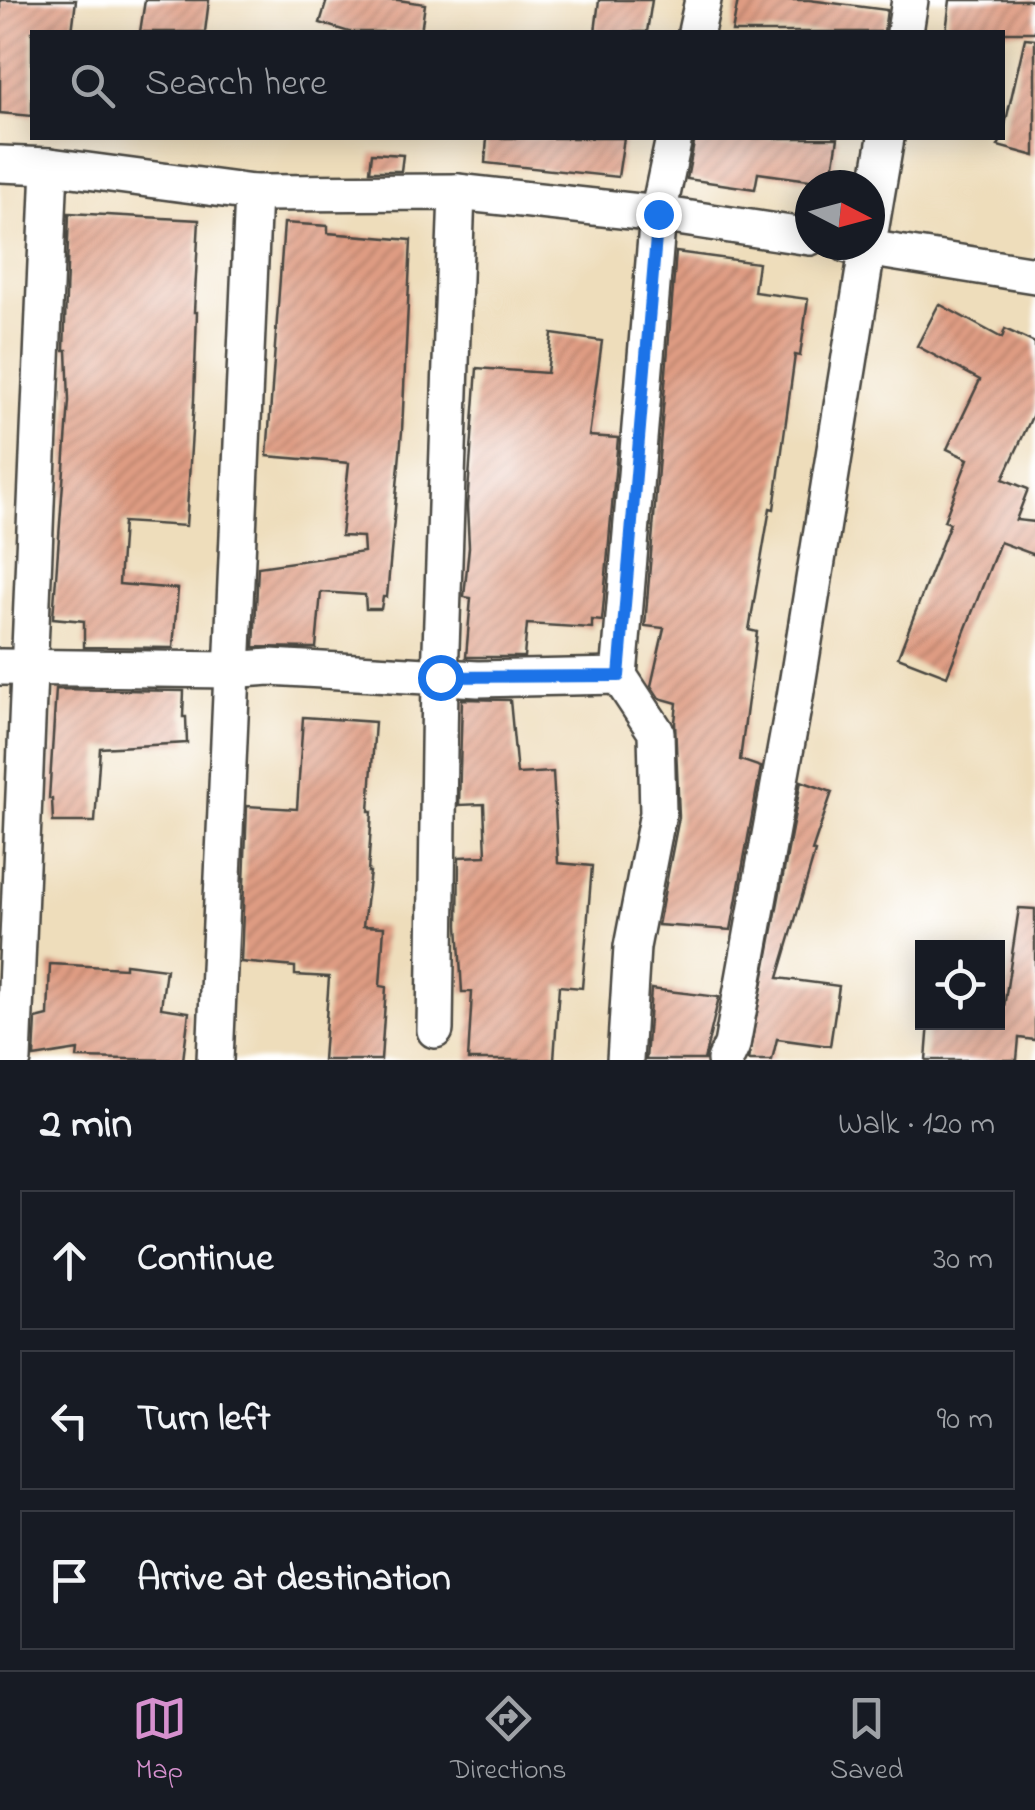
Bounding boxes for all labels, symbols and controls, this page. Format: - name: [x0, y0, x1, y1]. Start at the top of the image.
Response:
- search box: [30, 30, 1005, 140]
- text: Search here: [145, 57, 327, 113]
- icon: search: [65, 58, 120, 113]
- north arrow: [795, 170, 885, 260]
- route end: [636, 192, 682, 238]
- route start: [418, 655, 464, 701]
- map controls: [915, 940, 1005, 1030]
- button: locate: [915, 940, 1005, 1030]
- text: 2 min: [40, 1095, 132, 1156]
- text: Walk · 120 m: [838, 1102, 995, 1149]
- text: Continue: [137, 1232, 273, 1288]
- icon: ahead: [42, 1233, 97, 1288]
- text: 30 m: [933, 1237, 993, 1284]
- text: Turn left: [137, 1392, 270, 1448]
- icon: left: [42, 1393, 97, 1448]
- text: 90 m: [937, 1397, 993, 1444]
- text: Arrive at destination: [137, 1552, 451, 1608]
- icon: arrive: [42, 1553, 97, 1608]
- tab: Map: [132, 1691, 187, 1792]
- tab: Directions: [450, 1691, 567, 1792]
- tab: Saved: [830, 1691, 903, 1792]

